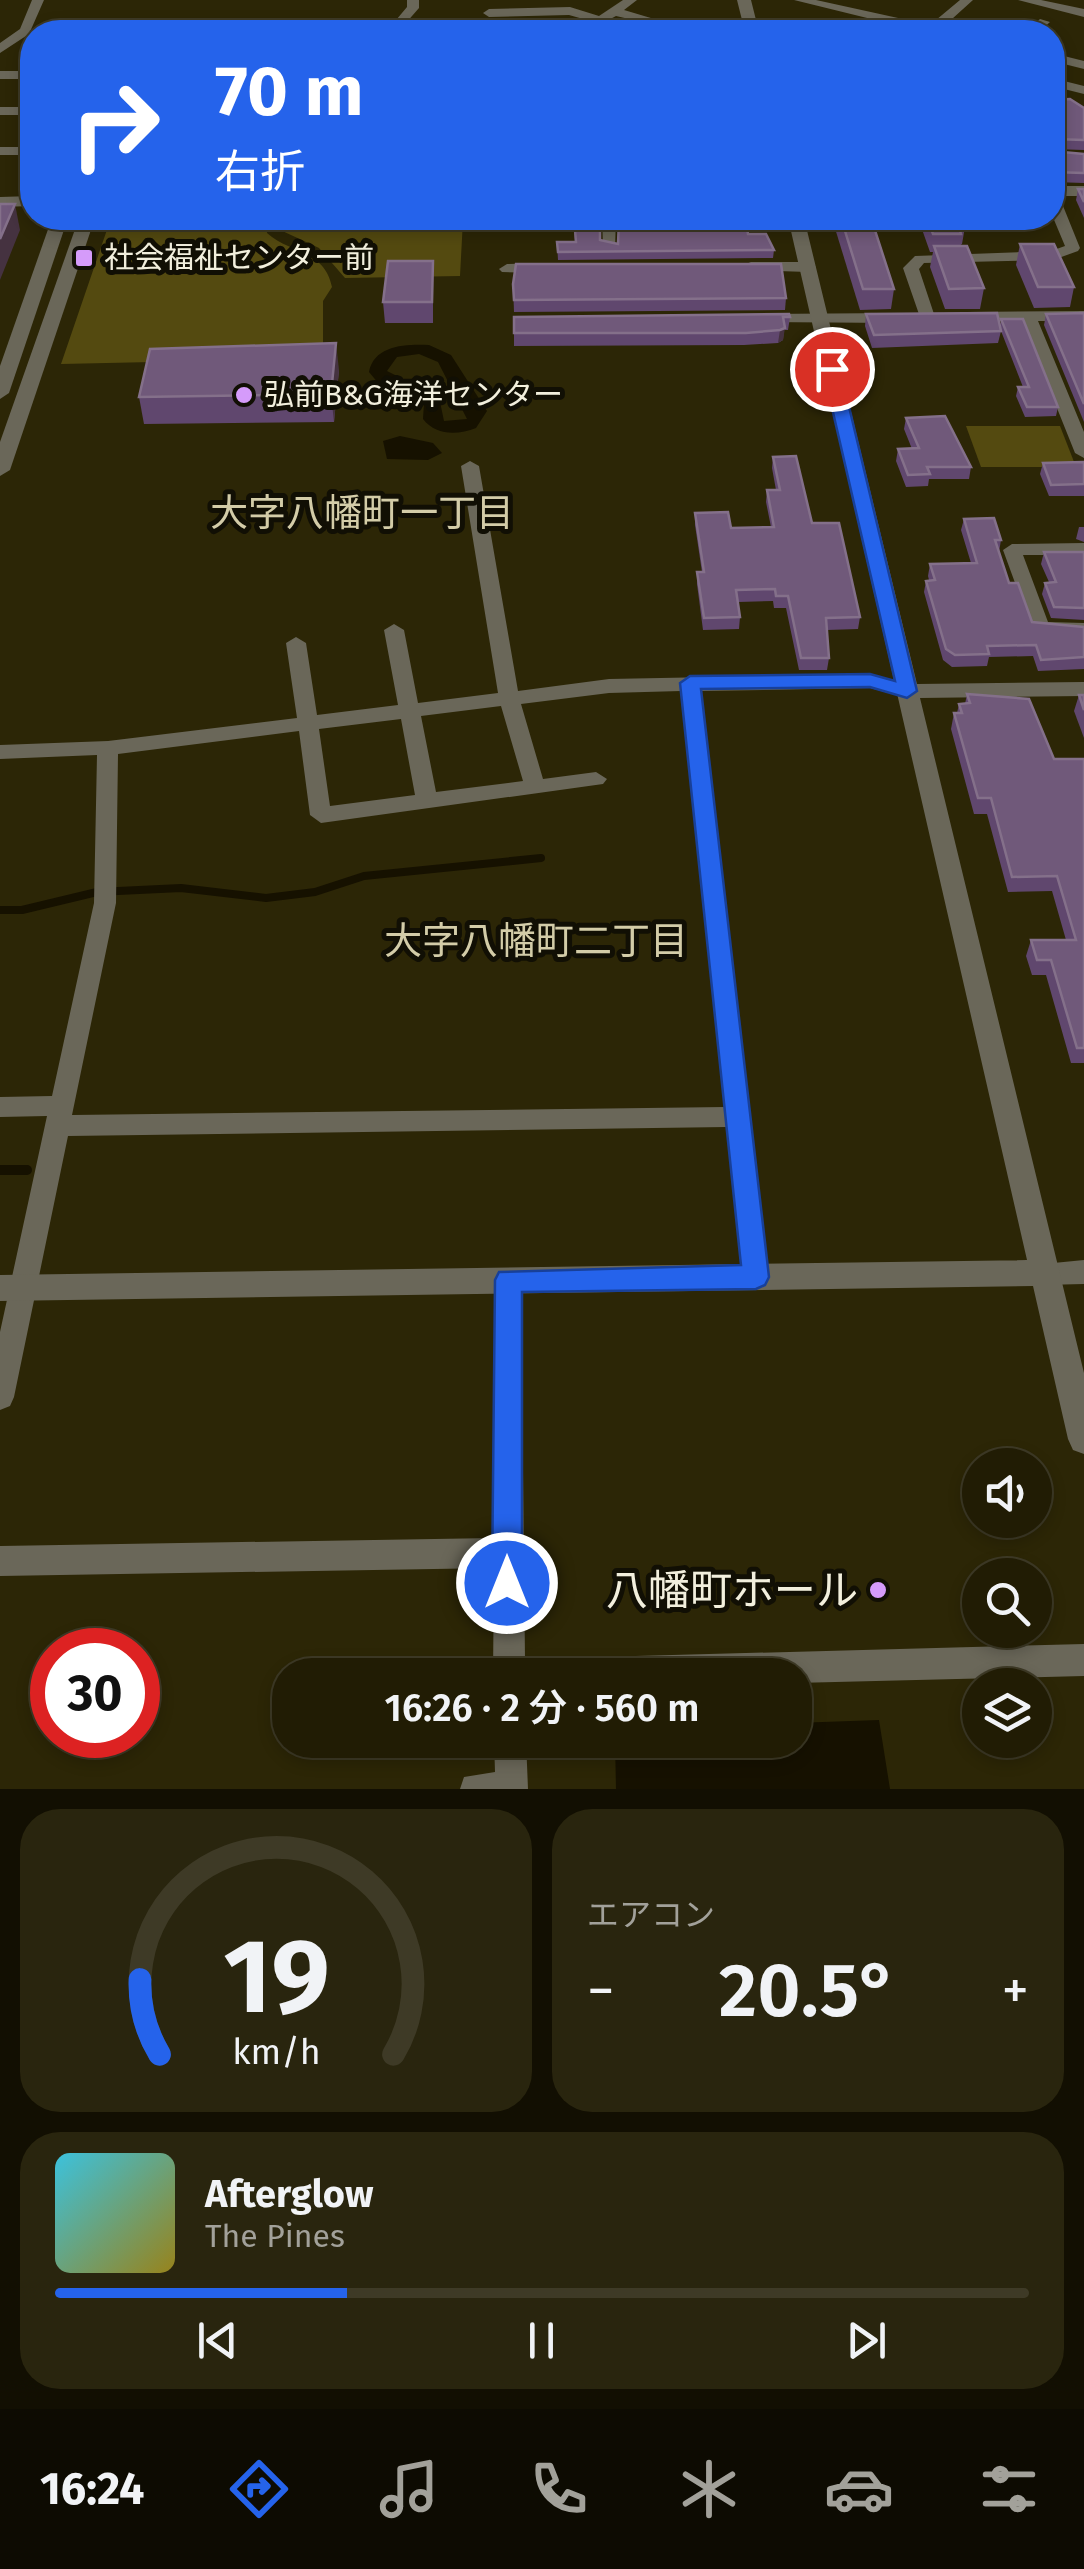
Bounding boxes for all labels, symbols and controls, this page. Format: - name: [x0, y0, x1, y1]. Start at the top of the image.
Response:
- text: 70 m: [215, 50, 364, 134]
- icon: right: [50, 60, 180, 190]
- text: 右折: [215, 145, 305, 199]
- place label: 社会福祉センター前: [104, 240, 374, 276]
- marker: 社会福祉センター前: [73, 247, 95, 269]
- pin: [790, 327, 875, 412]
- icon: arrive: [805, 342, 860, 397]
- place label: 弘前B&G海洋センター: [264, 377, 563, 413]
- marker: 弘前B&G海洋センター: [233, 384, 255, 406]
- district label: 大字八幡町一丁目: [210, 490, 514, 536]
- district label: 大字八幡町二丁目: [384, 918, 688, 964]
- map controls: [962, 1448, 1052, 1758]
- button: sound: [962, 1448, 1052, 1538]
- position arrow: [455, 1531, 559, 1635]
- button: search: [962, 1558, 1052, 1648]
- place label: 八幡町ホール: [606, 1566, 858, 1616]
- marker: 八幡町ホール: [867, 1579, 889, 1601]
- speed limit sign: 30: [30, 1628, 160, 1758]
- button: layers: [962, 1668, 1052, 1758]
- text: 16:26 · 2 分 · 560 m: [385, 1685, 699, 1731]
- text: エアコン: [587, 1896, 715, 1934]
- text: 19: [223, 1915, 329, 2040]
- text: 20.5°: [719, 1946, 897, 2036]
- text: −: [587, 1958, 615, 2024]
- text: +: [1002, 1958, 1029, 2024]
- text: km/h: [232, 2031, 320, 2073]
- text: Afterglow: [205, 2171, 373, 2217]
- text: The Pines: [205, 2217, 345, 2255]
- icon: previous: [190, 2313, 245, 2368]
- icon: pause: [514, 2313, 569, 2368]
- icon: next: [839, 2313, 894, 2368]
- icon: directions: [224, 2454, 294, 2524]
- icon: music: [374, 2454, 444, 2524]
- icon: phone: [524, 2454, 594, 2524]
- icon: climate: [674, 2454, 744, 2524]
- icon: car: [824, 2454, 894, 2524]
- icon: filters: [974, 2454, 1044, 2524]
- text: 16:24: [40, 2462, 144, 2516]

